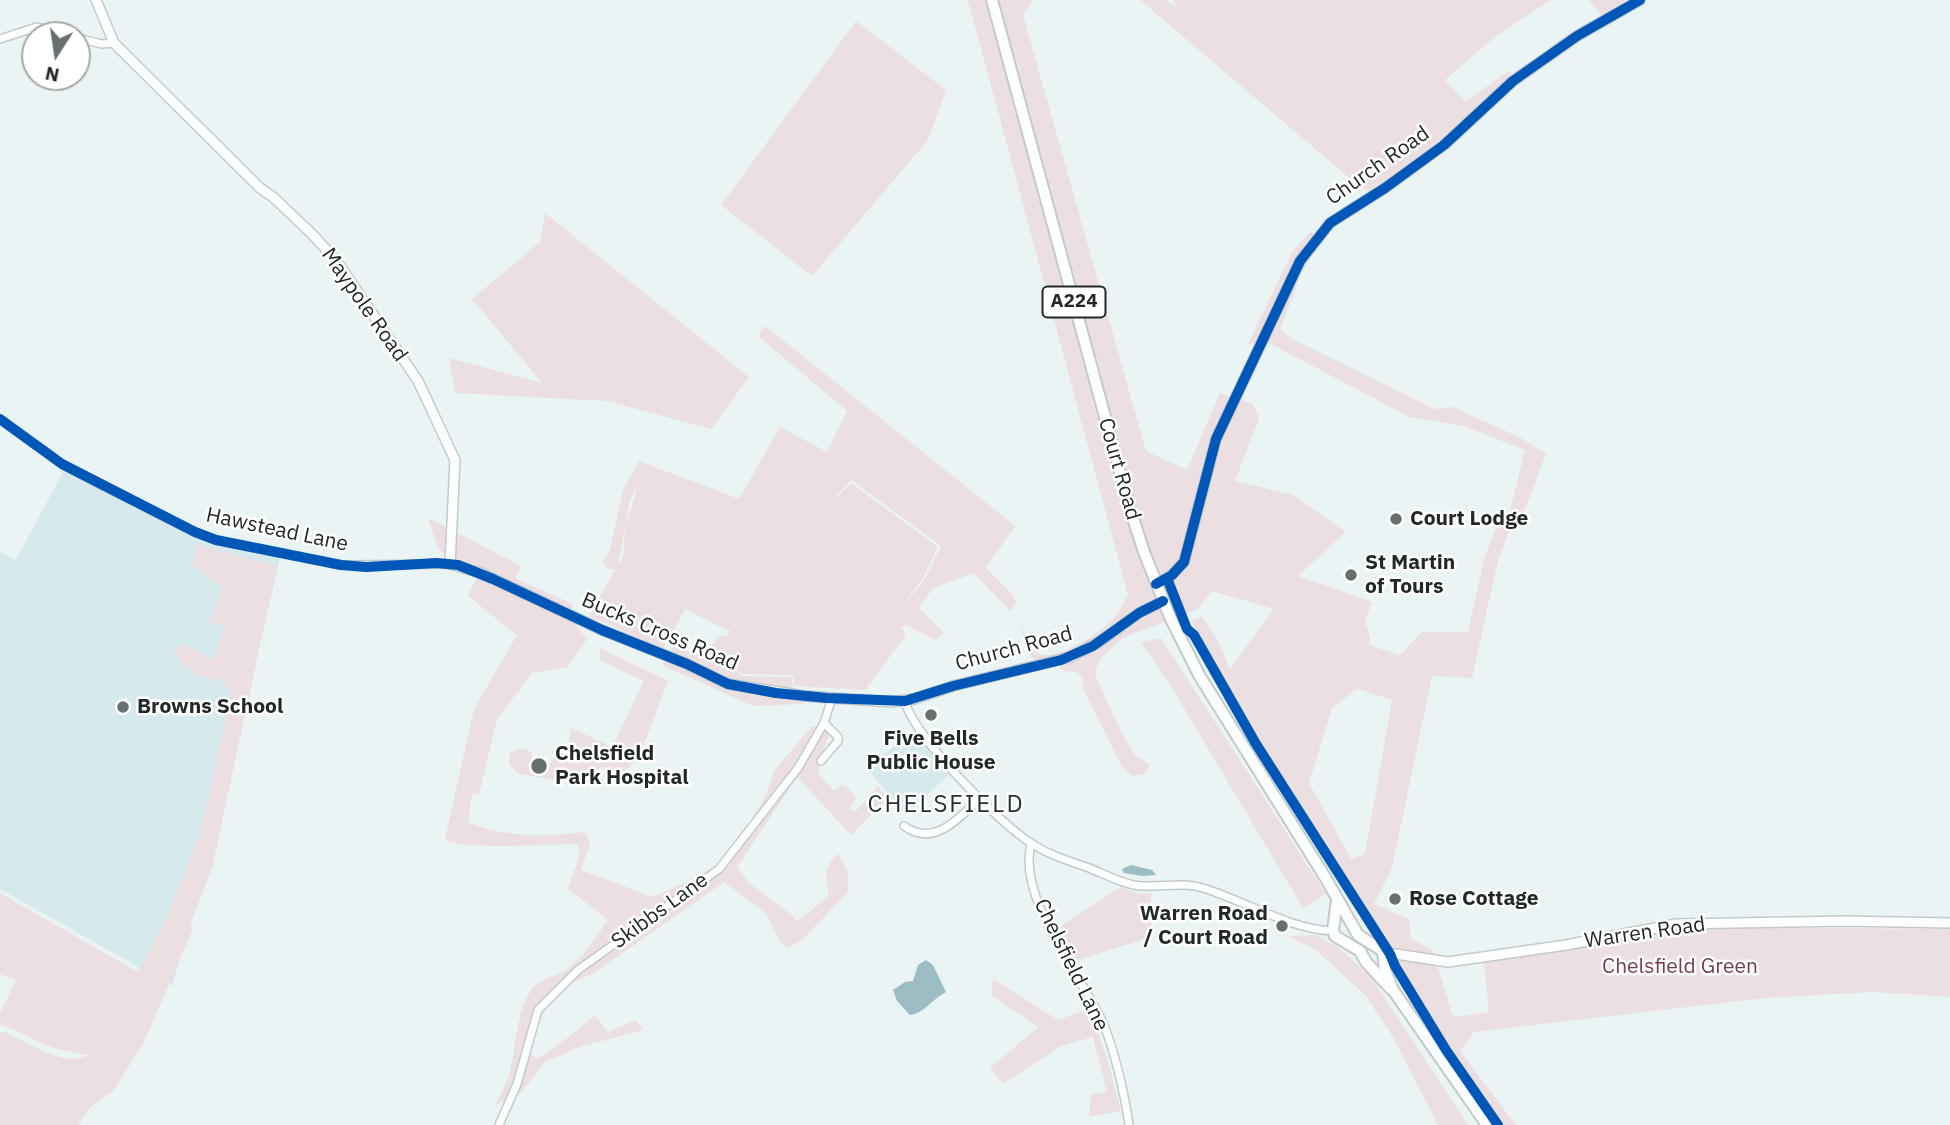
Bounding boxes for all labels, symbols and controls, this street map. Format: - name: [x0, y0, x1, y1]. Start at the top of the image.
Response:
- north arrow: [21, 21, 91, 91]
- text: N: [43, 61, 61, 88]
- street label: Church Road: [1322, 121, 1434, 211]
- street label: Maypole Road: [316, 243, 412, 367]
- road number: A224: [1042, 286, 1106, 318]
- street label: Court Road: [1092, 415, 1146, 523]
- street label: Hawstead Lane: [204, 503, 350, 557]
- place label: Court Lodge: [1410, 506, 1528, 532]
- marker: Court Lodge: [1388, 511, 1404, 527]
- place label: St Martin of Tours: [1365, 550, 1455, 600]
- marker: St Martin of Tours: [1343, 567, 1359, 583]
- street label: Bucks Cross Road: [578, 588, 742, 676]
- street label: Church Road: [953, 621, 1075, 677]
- place label: Browns School: [137, 694, 283, 720]
- marker: Browns School: [115, 699, 131, 715]
- marker: Five Bells Public House: [923, 707, 939, 723]
- place label: Five Bells Public House: [866, 726, 996, 776]
- place label: Chelsfield Park Hospital: [555, 741, 689, 791]
- marker: Chelsfield Park Hospital: [529, 756, 549, 776]
- district label: CHELSFIELD: [869, 791, 1023, 819]
- street label: Skibbs Lane: [607, 868, 713, 954]
- place label: Rose Cottage: [1409, 886, 1539, 912]
- marker: Rose Cottage: [1387, 891, 1403, 907]
- street label: Chelsfield Lane: [1028, 895, 1114, 1035]
- place label: Warren Road / Court Road: [1140, 901, 1268, 951]
- street label: Warren Road: [1583, 912, 1707, 954]
- marker: Warren Road / Court Road: [1274, 918, 1290, 934]
- park label: Chelsfield Green: [1602, 954, 1758, 980]

